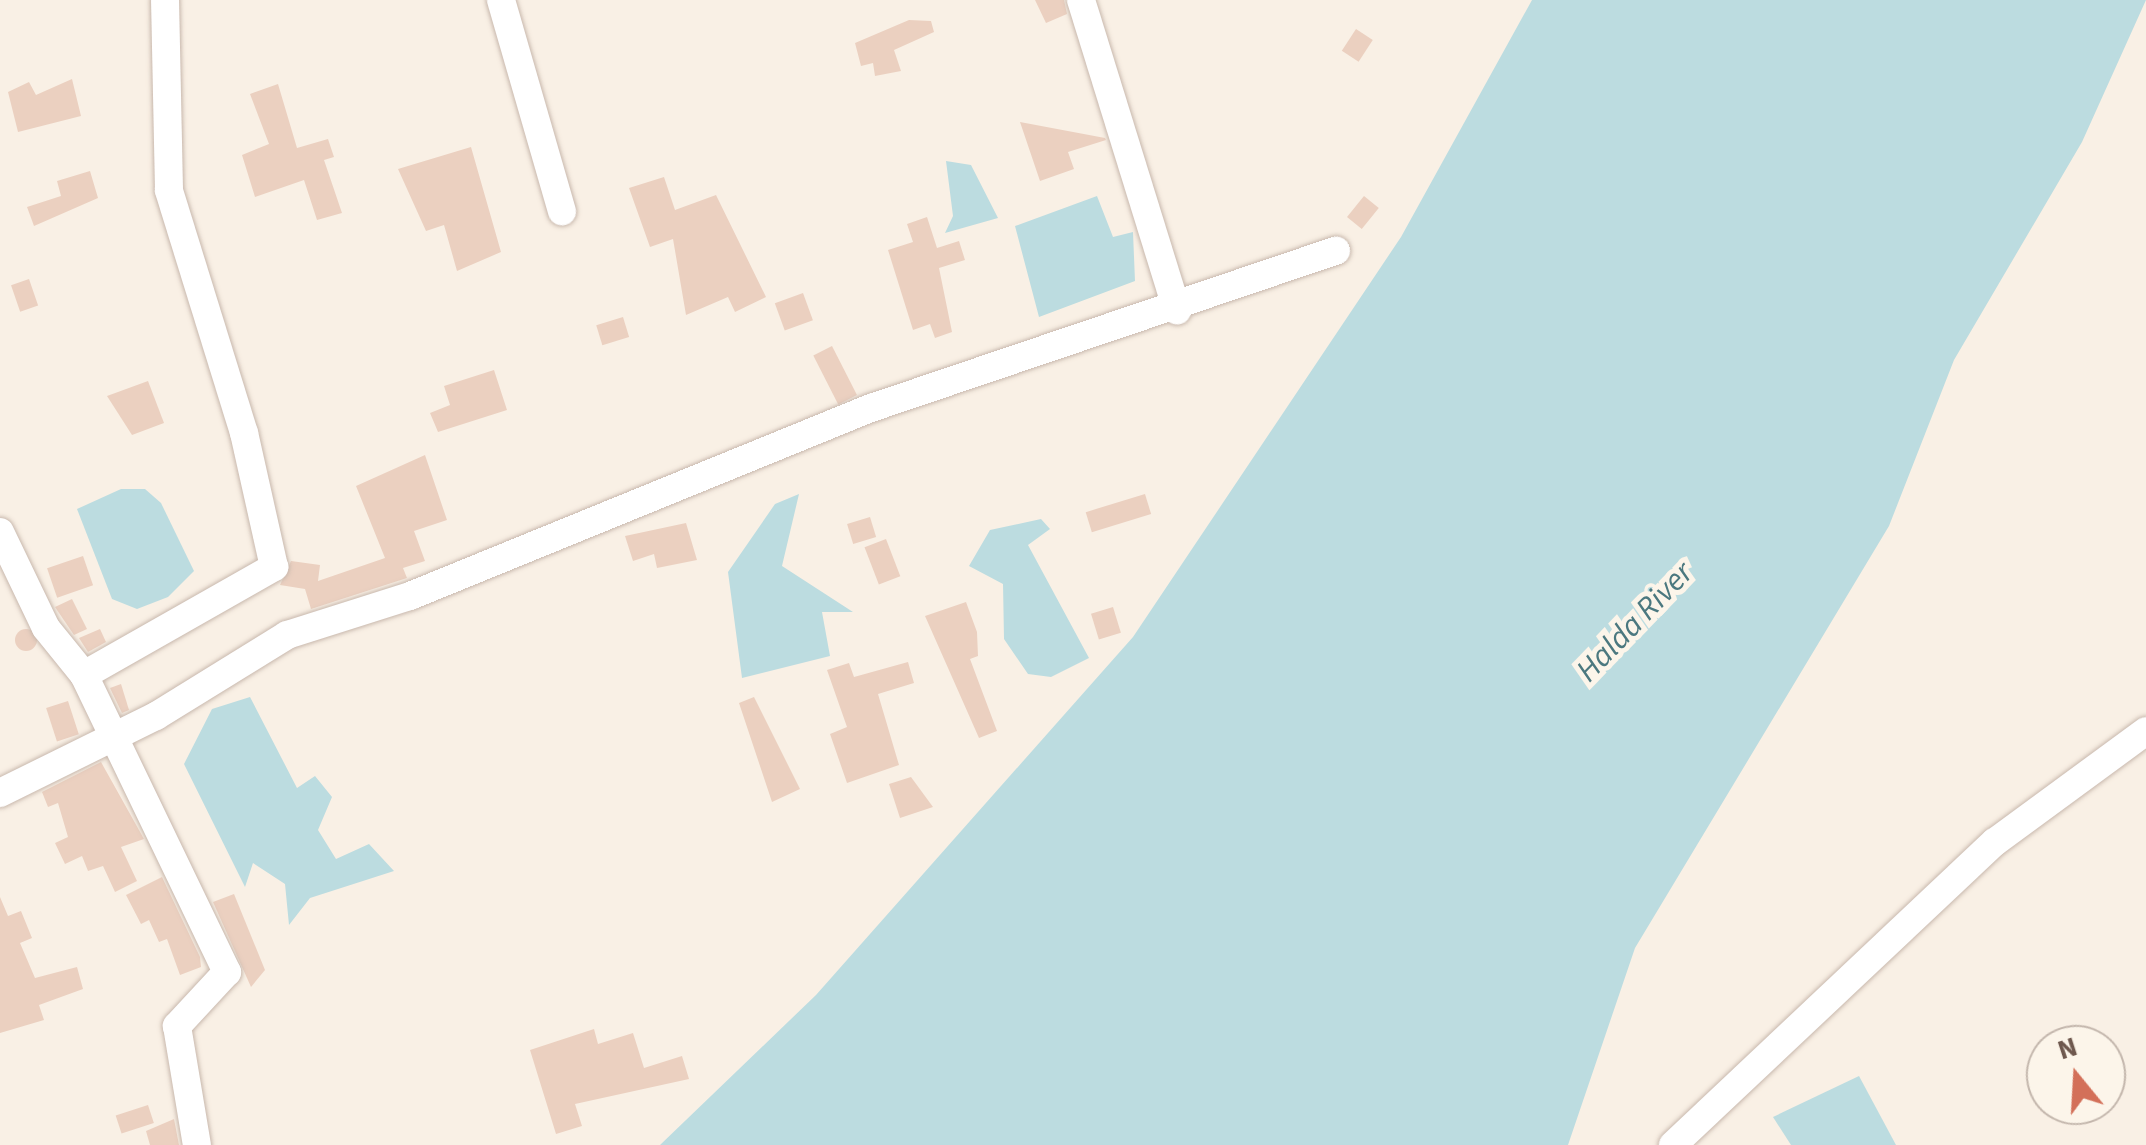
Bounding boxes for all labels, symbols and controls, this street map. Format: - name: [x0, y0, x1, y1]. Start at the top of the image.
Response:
- water label: Halda River: [1569, 554, 1701, 690]
- north arrow: [2026, 1025, 2126, 1125]
- text: N: [2052, 1026, 2082, 1070]

